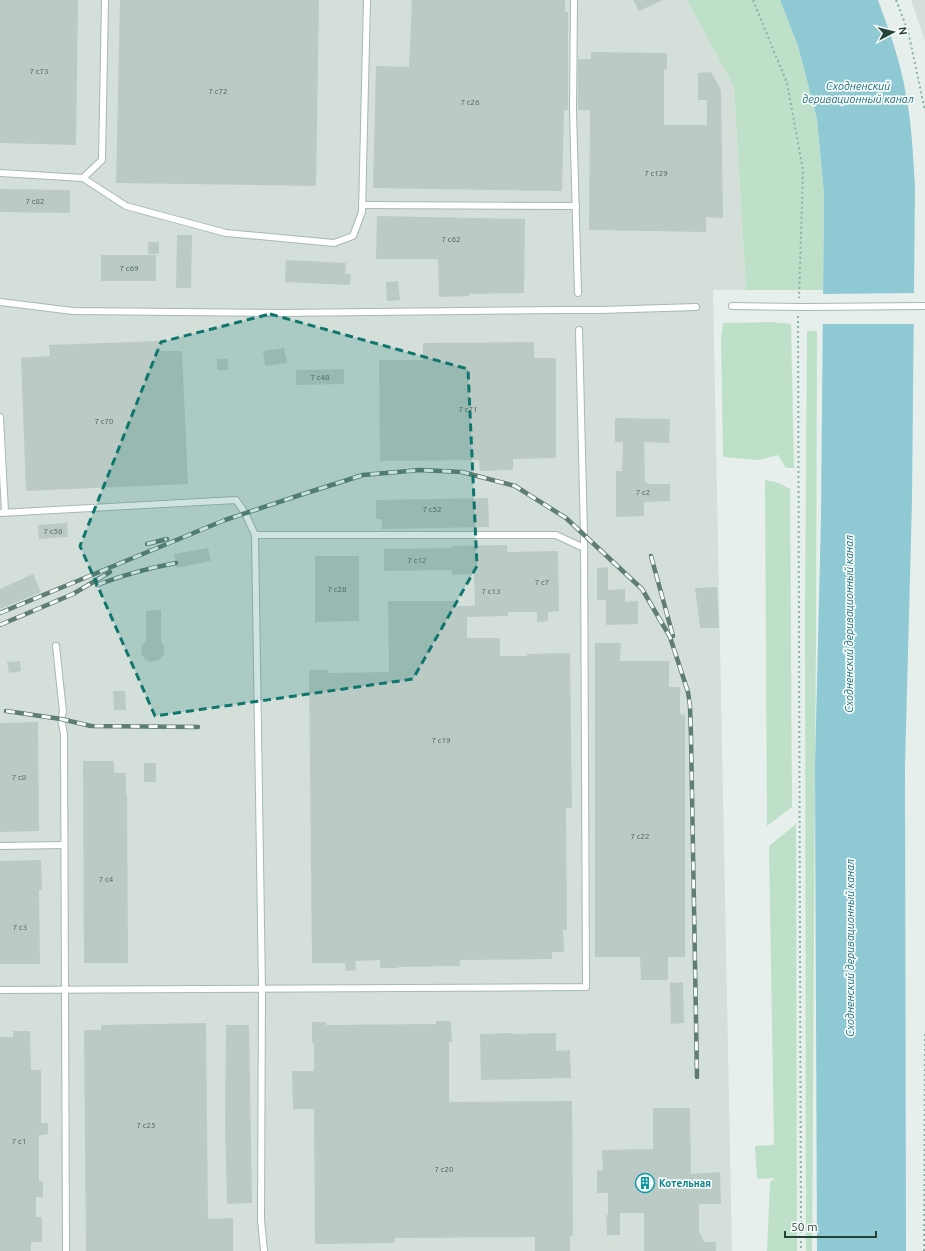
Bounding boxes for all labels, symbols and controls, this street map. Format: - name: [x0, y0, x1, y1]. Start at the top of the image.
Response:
- north arrow: [873, 12, 913, 52]
- text: N: [896, 26, 909, 36]
- house number: 7 с73: [29, 67, 49, 76]
- water label: Сходненский деривационный канал: [802, 80, 914, 105]
- house number: 7 с72: [208, 87, 228, 96]
- house number: 7 с26: [460, 98, 480, 107]
- house number: 7 с129: [644, 169, 668, 178]
- house number: 7 с82: [25, 197, 45, 206]
- house number: 7 с62: [441, 235, 461, 244]
- house number: 7 с69: [119, 264, 139, 273]
- house number: 7 с48: [310, 373, 330, 382]
- house number: 7 с71: [458, 405, 478, 414]
- house number: 7 с70: [94, 417, 114, 426]
- house number: 7 с2: [636, 488, 650, 497]
- house number: 7 с52: [422, 505, 442, 514]
- house number: 7 с56: [43, 527, 63, 536]
- water label: Сходненский деривационный канал: [843, 535, 855, 713]
- house number: 7 с12: [407, 556, 427, 565]
- house number: 7 с7: [535, 578, 549, 587]
- house number: 7 с28: [327, 585, 347, 594]
- house number: 7 с13: [481, 587, 501, 596]
- house number: 7 с19: [431, 736, 451, 745]
- house number: 7 с8: [12, 773, 27, 782]
- house number: 7 с22: [630, 832, 650, 841]
- water label: Сходненский деривационный канал: [844, 859, 856, 1037]
- house number: 7 с4: [99, 875, 114, 884]
- house number: 7 с3: [13, 923, 27, 932]
- house number: 7 с25: [136, 1121, 156, 1130]
- house number: 7 с1: [12, 1137, 26, 1146]
- house number: 7 с20: [434, 1165, 454, 1174]
- building icon: Котельная: [634, 1172, 656, 1194]
- place label: Котельная: [659, 1178, 711, 1189]
- scale bar: [785, 1213, 876, 1239]
- text: 50 m: [791, 1220, 818, 1233]

